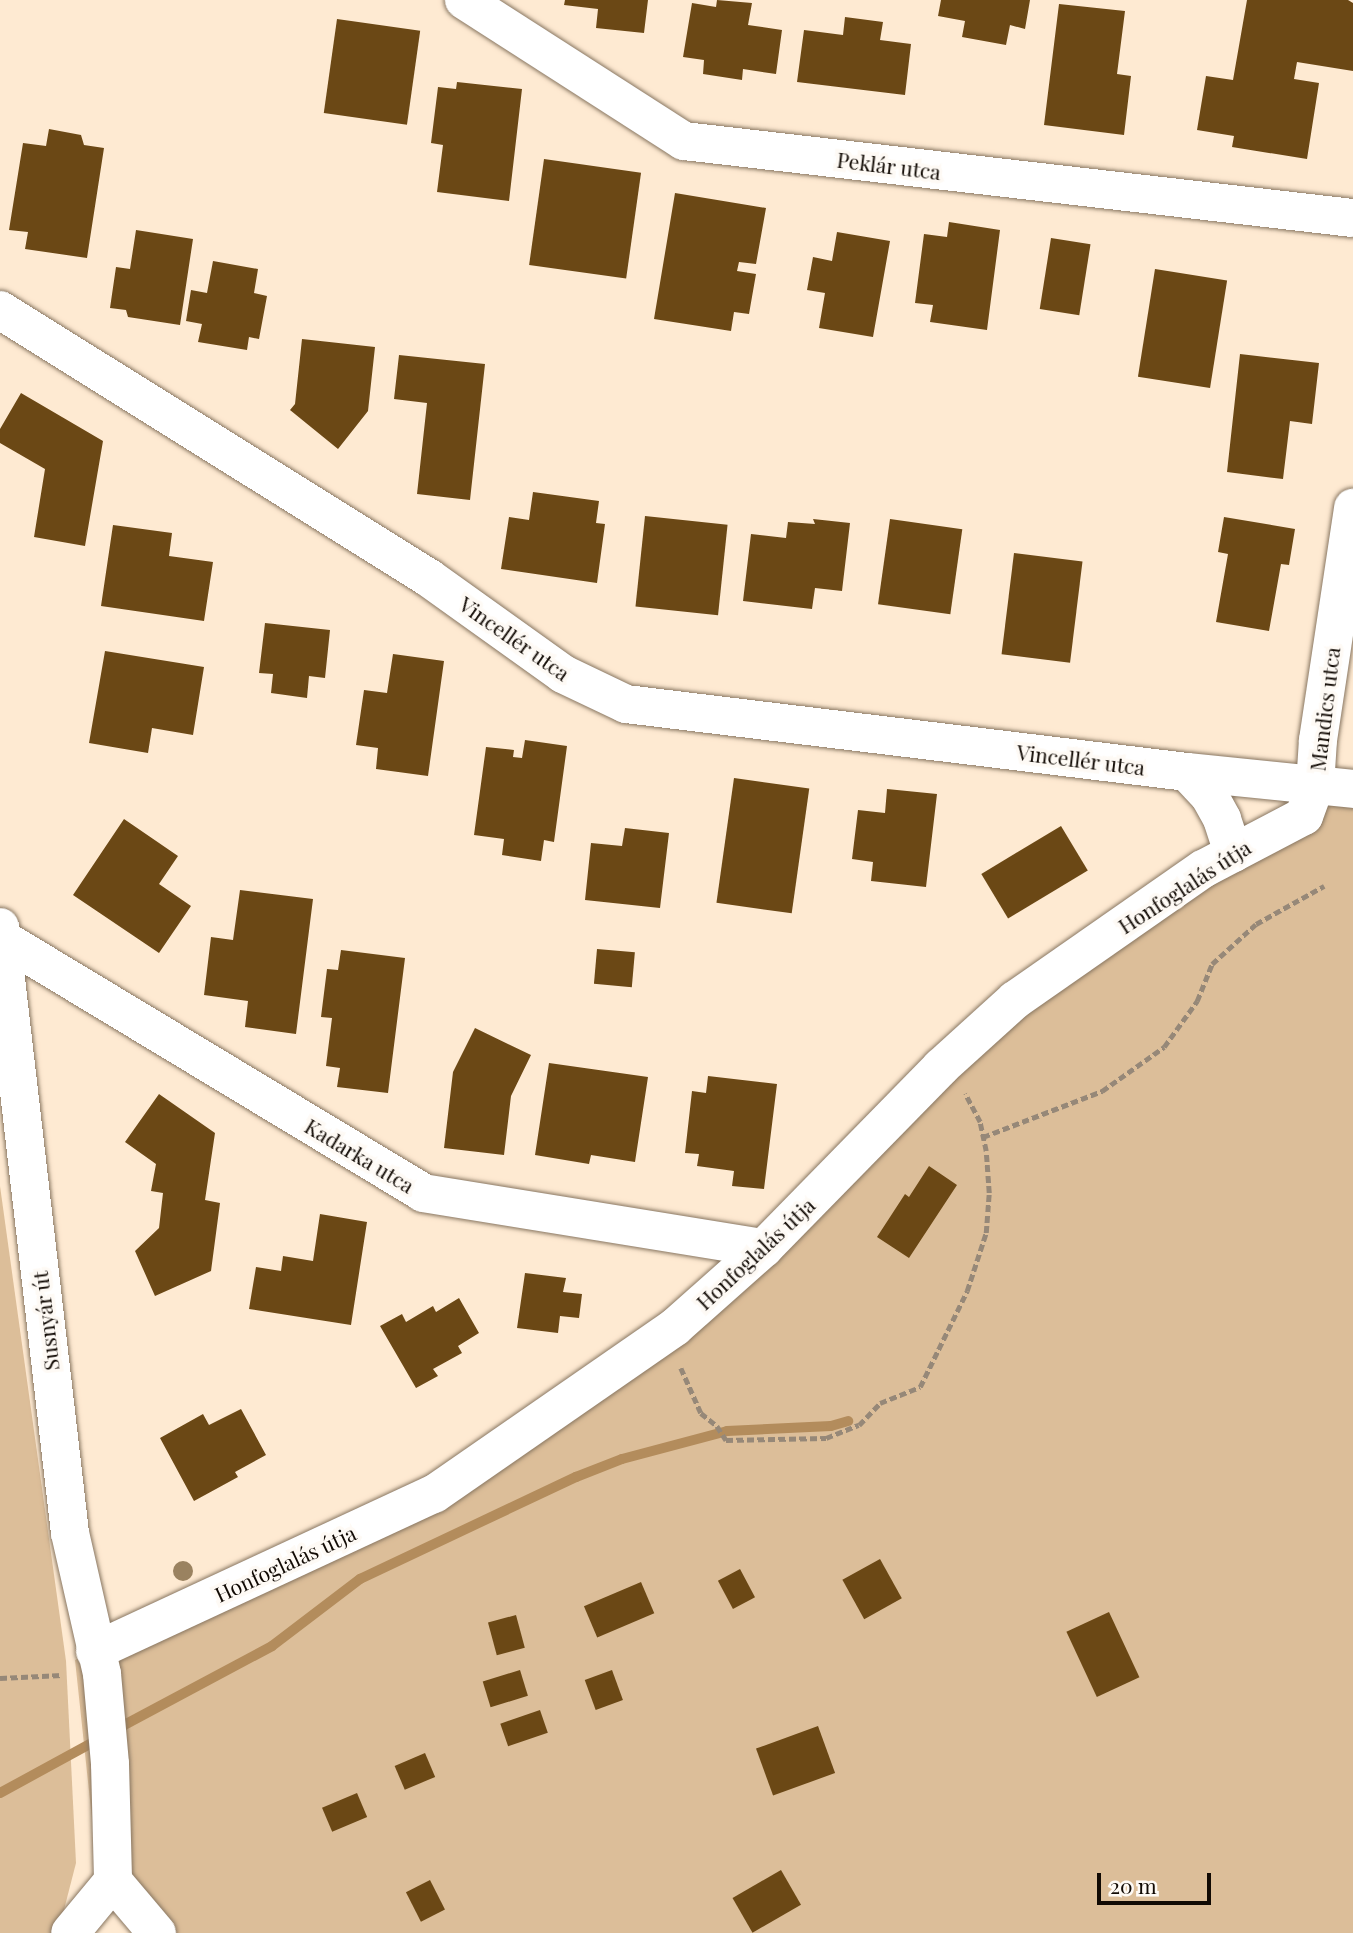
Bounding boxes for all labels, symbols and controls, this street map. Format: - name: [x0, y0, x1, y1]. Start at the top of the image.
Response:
- street label: Peklár utca: [835, 146, 943, 184]
- street label: Vincellér utca: [455, 591, 575, 685]
- street label: Mandics utca: [1304, 646, 1344, 772]
- street label: Vincellér utca: [1015, 739, 1147, 779]
- street label: Honfoglalás útja: [1113, 834, 1255, 938]
- street label: Kadarka utca: [301, 1112, 419, 1198]
- street label: Honfoglalás útja: [691, 1192, 819, 1314]
- street label: Susnyár út: [26, 1270, 64, 1372]
- street label: Honfoglalás útja: [210, 1519, 360, 1607]
- scale bar: [1101, 1860, 1215, 1904]
- text: 20 m: [1110, 1871, 1157, 1899]

